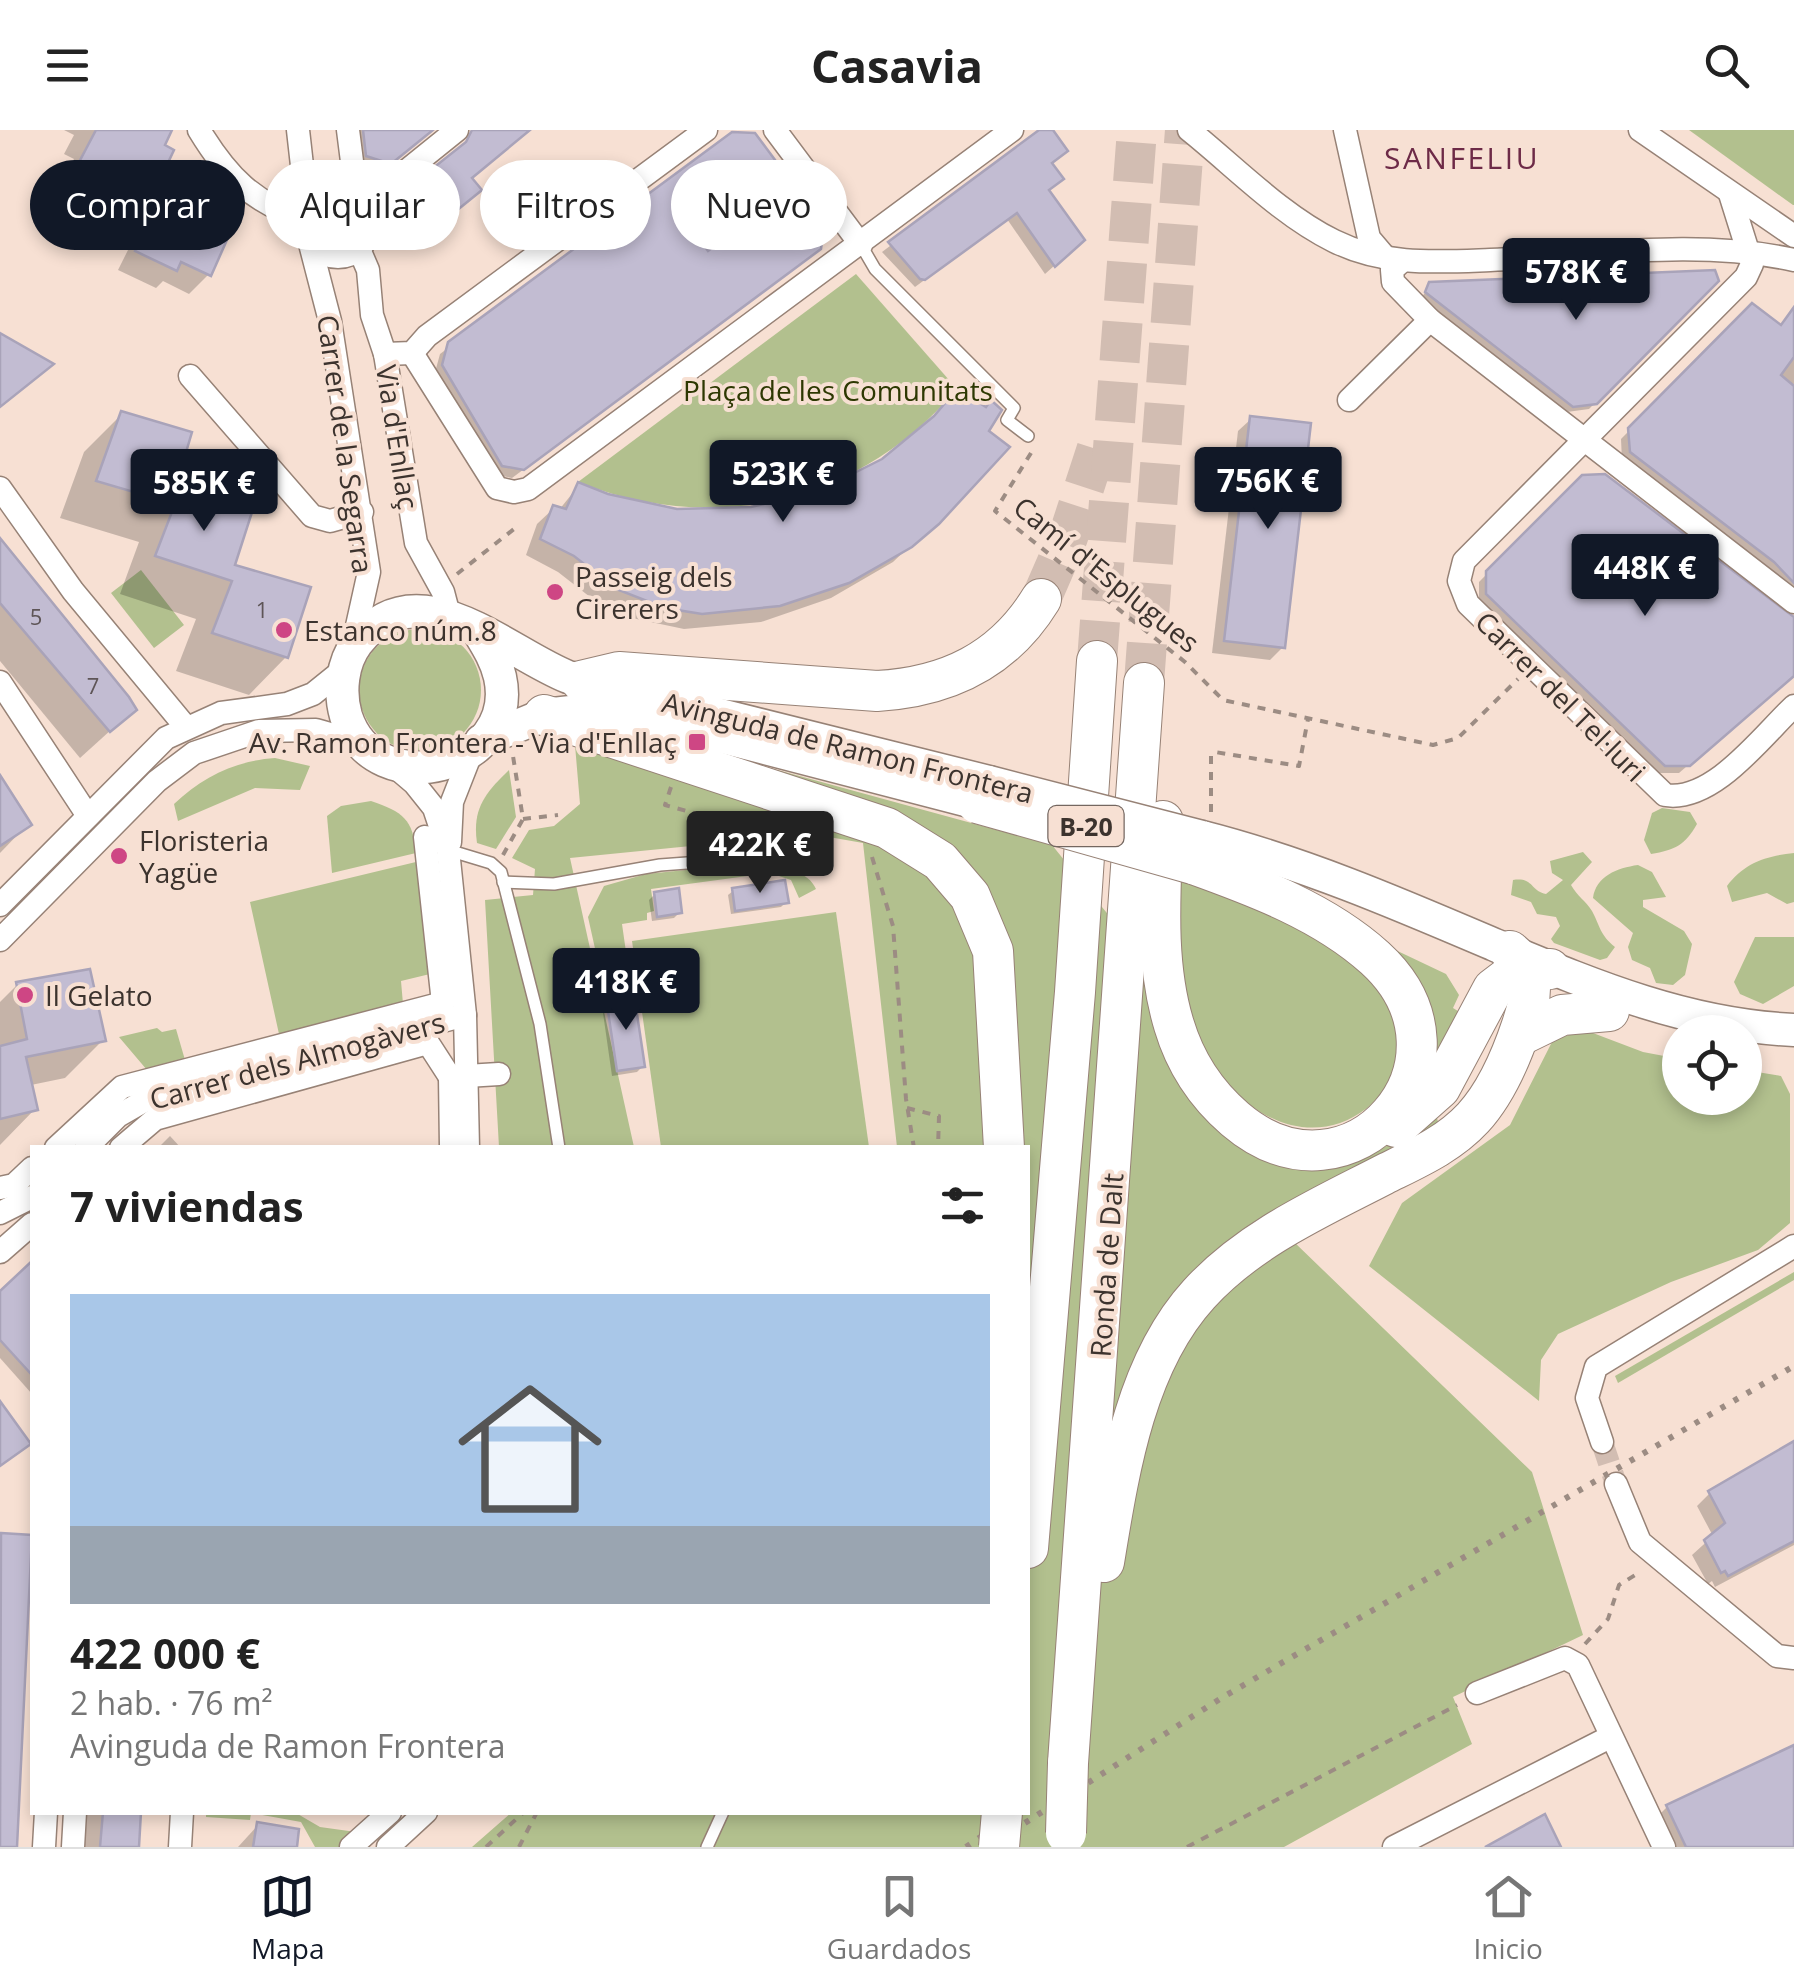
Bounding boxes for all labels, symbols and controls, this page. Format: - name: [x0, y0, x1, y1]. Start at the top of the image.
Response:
- text: Casavia: [811, 35, 983, 96]
- icon: menu: [40, 38, 95, 93]
- icon: search: [1699, 38, 1754, 93]
- district label: SANFELIU: [1384, 137, 1540, 178]
- chip: Comprar: [30, 160, 245, 250]
- chip: Alquilar: [265, 160, 460, 250]
- chip: Filtros: [480, 160, 651, 250]
- chip: Nuevo: [671, 160, 847, 250]
- pin: 578K €: [1495, 238, 1657, 323]
- text: 578K €: [1525, 249, 1627, 292]
- street label: Carrer de la Segarra: [309, 312, 383, 576]
- street label: Via d'Enllaç: [368, 362, 428, 512]
- park label: Plaça de les Comunitats: [683, 371, 993, 409]
- pin: 523K €: [702, 440, 864, 525]
- pin: 756K €: [1187, 447, 1349, 532]
- pin: 585K €: [123, 449, 285, 534]
- text: 523K €: [732, 451, 834, 494]
- text: 756K €: [1217, 458, 1319, 501]
- text: 585K €: [153, 460, 255, 503]
- street label: Camí d'Esplugues: [1006, 487, 1208, 661]
- pin: 448K €: [1564, 534, 1726, 619]
- text: 448K €: [1594, 545, 1696, 588]
- place label: Passeig dels Cirerers: [575, 557, 733, 627]
- marker: Passeig dels Cirerers: [544, 581, 566, 603]
- house number: 1: [256, 594, 268, 624]
- house number: 5: [30, 601, 42, 631]
- street label: Carrer del Tel·luri: [1468, 603, 1654, 789]
- place label: Estanco núm.8: [304, 611, 497, 649]
- marker: Estanco núm.8: [273, 619, 295, 641]
- house number: 7: [87, 670, 99, 700]
- street label: Avinguda de Ramon Frontera: [659, 682, 1037, 812]
- place label: Av. Ramon Frontera - Via d'Enllaç: [249, 723, 677, 761]
- marker: Av. Ramon Frontera - Via d'Enllaç: [686, 731, 708, 753]
- road number: B-20: [1048, 806, 1124, 846]
- pin: 422K €: [679, 811, 841, 896]
- place label: Floristeria Yagüe: [139, 821, 269, 891]
- text: 422K €: [709, 822, 811, 865]
- marker: Floristeria Yagüe: [108, 845, 130, 867]
- pin: 418K €: [545, 948, 707, 1033]
- text: 418K €: [575, 959, 677, 1002]
- place label: Il Gelato: [45, 976, 153, 1014]
- marker: Il Gelato: [14, 984, 36, 1006]
- street label: Carrer dels Almogàvers: [145, 1002, 449, 1118]
- map controls: [1662, 1015, 1762, 1115]
- button: locate: [1662, 1015, 1762, 1115]
- street label: Ronda de Dalt: [1081, 1172, 1131, 1358]
- text: 7 viviendas: [70, 1177, 304, 1234]
- icon: filters: [935, 1178, 990, 1233]
- icon: home: [440, 1359, 620, 1539]
- text: 422 000 €: [70, 1624, 260, 1681]
- text: 2 hab. · 76 m²: [70, 1681, 273, 1724]
- text: Avinguda de Ramon Frontera: [70, 1724, 506, 1767]
- tab: Mapa: [251, 1869, 325, 1967]
- tab: Guardados: [827, 1869, 971, 1967]
- tab: Inicio: [1473, 1869, 1543, 1967]

